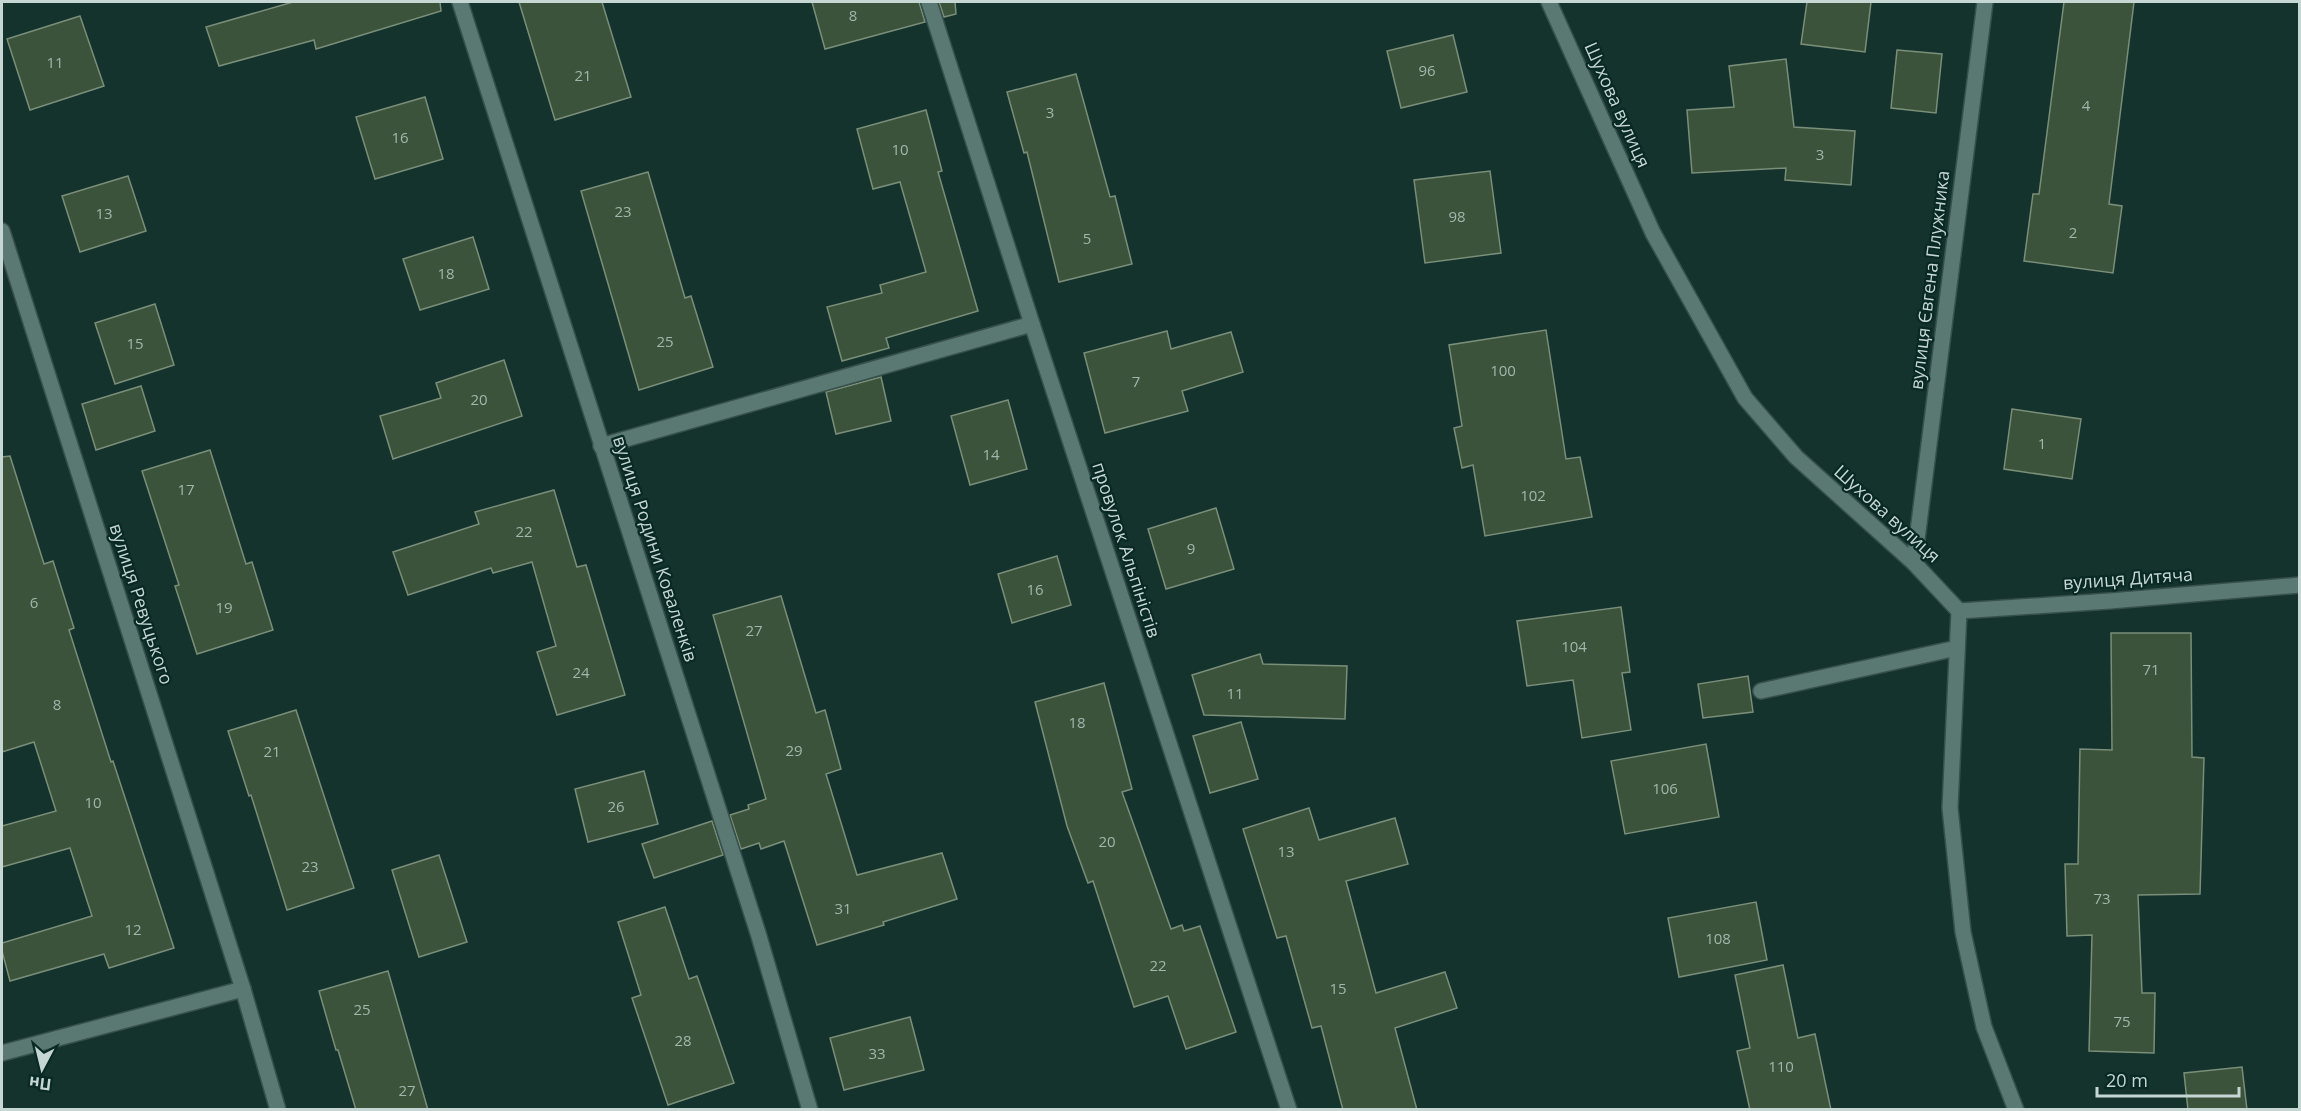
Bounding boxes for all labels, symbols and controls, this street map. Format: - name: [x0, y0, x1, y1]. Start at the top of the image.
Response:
- house number: 8: [849, 5, 857, 25]
- street label: Шухова вулиця: [1579, 38, 1656, 171]
- house number: 11: [46, 52, 64, 72]
- house number: 96: [1418, 60, 1436, 80]
- house number: 21: [574, 65, 592, 85]
- house number: 4: [2082, 95, 2091, 115]
- house number: 3: [1046, 102, 1054, 122]
- house number: 16: [391, 127, 409, 147]
- house number: 10: [891, 139, 909, 159]
- house number: 3: [1816, 144, 1824, 164]
- street label: вулиця Євгена Плужника: [1904, 169, 1954, 391]
- house number: 23: [614, 201, 632, 221]
- house number: 13: [95, 203, 113, 223]
- house number: 98: [1448, 206, 1466, 226]
- house number: 2: [2069, 222, 2077, 242]
- house number: 5: [1083, 228, 1091, 248]
- house number: 18: [437, 263, 455, 283]
- house number: 25: [656, 331, 674, 351]
- house number: 15: [126, 333, 144, 353]
- house number: 100: [1490, 360, 1516, 380]
- house number: 7: [1132, 371, 1140, 391]
- house number: 20: [470, 389, 488, 409]
- street label: вулиця Родини Коваленків: [608, 433, 704, 665]
- house number: 1: [2038, 433, 2046, 453]
- house number: 14: [982, 444, 1000, 464]
- street label: провулок Альпіністів: [1087, 459, 1167, 641]
- street label: Шухова вулиця: [1829, 459, 1946, 567]
- house number: 17: [177, 479, 195, 499]
- house number: 102: [1520, 485, 1546, 505]
- street label: вулиця Ревуцького: [105, 520, 179, 687]
- house number: 22: [515, 521, 533, 541]
- house number: 9: [1187, 538, 1195, 558]
- street label: вулиця Дитяча: [2062, 561, 2194, 595]
- house number: 16: [1026, 579, 1044, 599]
- house number: 6: [30, 592, 38, 612]
- house number: 19: [215, 597, 233, 617]
- house number: 27: [745, 620, 763, 640]
- house number: 104: [1561, 636, 1587, 656]
- house number: 71: [2142, 659, 2160, 679]
- house number: 24: [572, 662, 590, 682]
- house number: 11: [1226, 683, 1244, 703]
- house number: 8: [53, 694, 61, 714]
- house number: 18: [1068, 712, 1086, 732]
- house number: 29: [785, 740, 803, 760]
- house number: 21: [263, 741, 281, 761]
- house number: 106: [1652, 778, 1678, 798]
- house number: 10: [84, 792, 102, 812]
- house number: 26: [607, 796, 625, 816]
- house number: 20: [1098, 831, 1116, 851]
- house number: 13: [1277, 841, 1295, 861]
- house number: 23: [301, 856, 319, 876]
- house number: 73: [2093, 888, 2111, 908]
- house number: 31: [834, 898, 852, 918]
- house number: 12: [124, 919, 142, 939]
- house number: 108: [1705, 928, 1731, 948]
- house number: 22: [1149, 955, 1167, 975]
- house number: 15: [1329, 978, 1347, 998]
- house number: 25: [353, 999, 371, 1019]
- house number: 75: [2113, 1011, 2131, 1031]
- house number: 28: [674, 1030, 692, 1050]
- north arrow: [12, 1039, 72, 1099]
- house number: 33: [868, 1043, 886, 1063]
- house number: 110: [1768, 1056, 1794, 1076]
- scale bar: [2097, 1060, 2240, 1098]
- text: 20 m: [2106, 1068, 2148, 1092]
- text: Пн: [28, 1072, 53, 1096]
- house number: 27: [398, 1080, 416, 1100]

